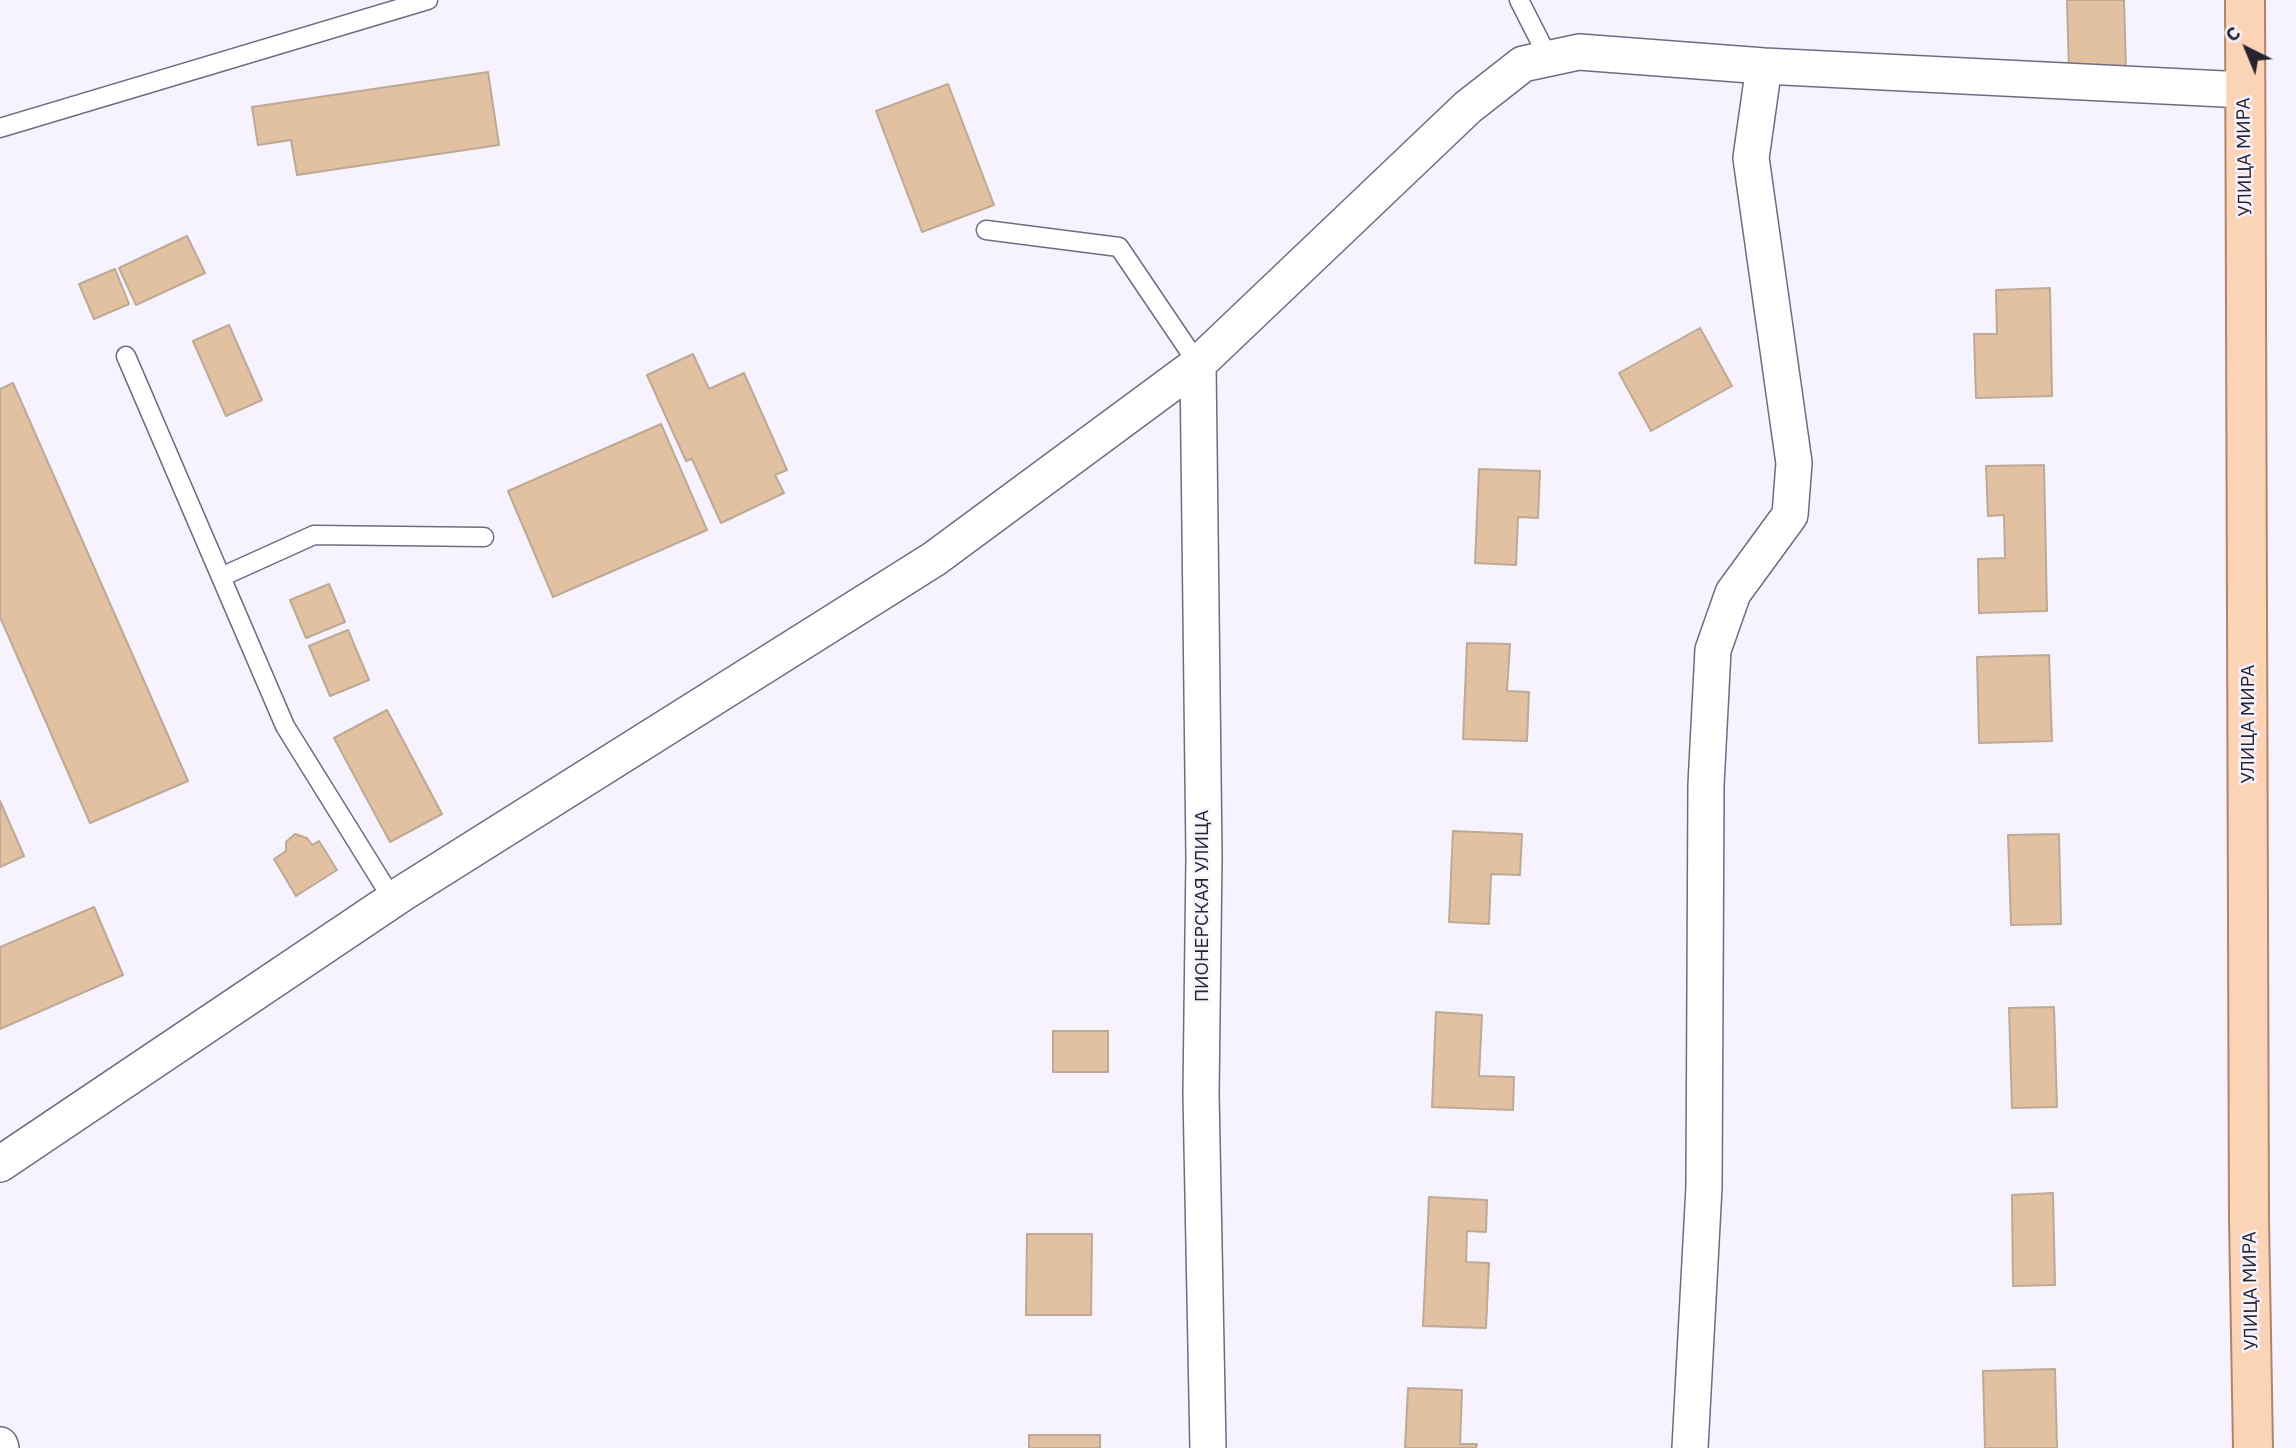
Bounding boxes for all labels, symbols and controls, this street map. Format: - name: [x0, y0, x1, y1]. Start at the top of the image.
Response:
- north arrow: [2212, 14, 2282, 84]
- text: С: [2220, 21, 2245, 47]
- street label: УЛИЦА МИРА: [2233, 97, 2257, 217]
- street label: УЛИЦА МИРА: [2238, 664, 2260, 784]
- street label: ПИОНЕРСКАЯ УЛИЦА: [1192, 810, 1214, 1002]
- street label: УЛИЦА МИРА: [2239, 1231, 2263, 1351]

